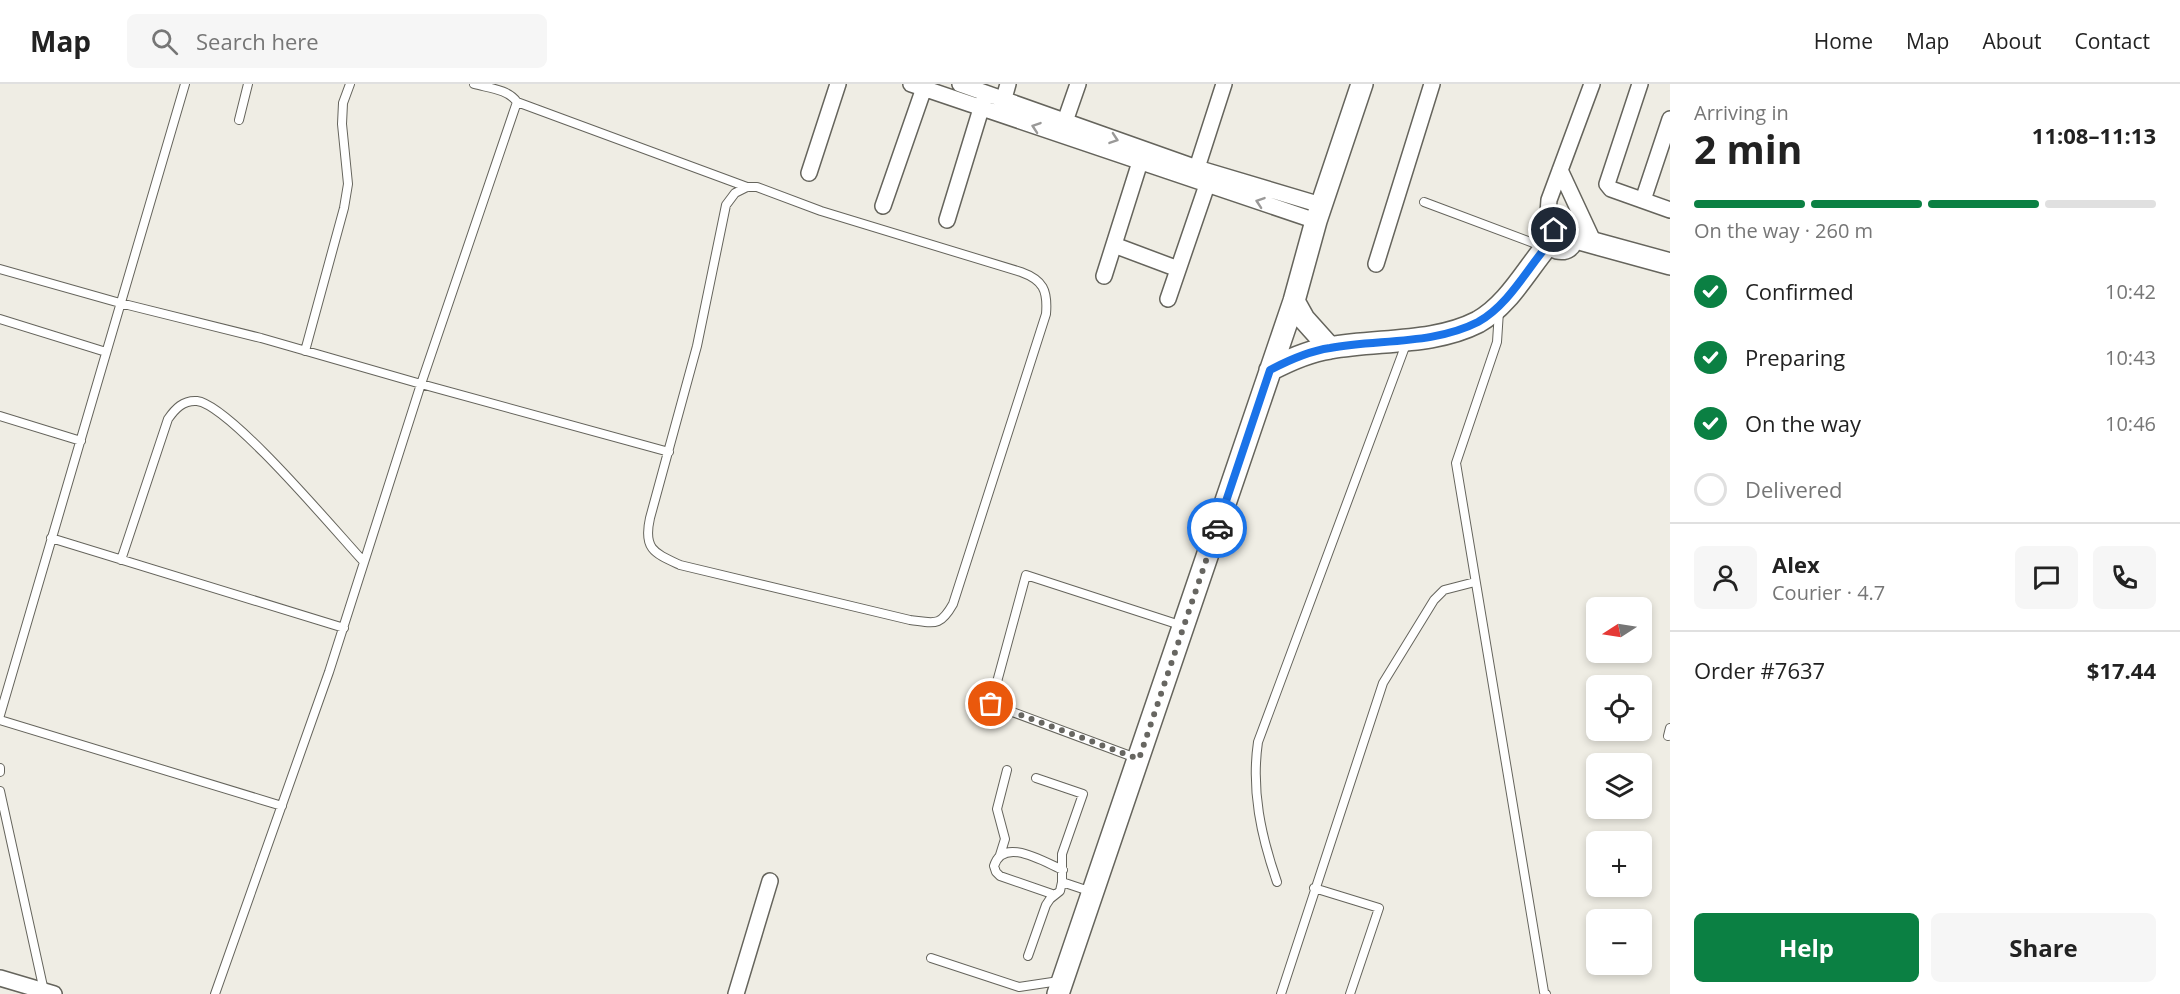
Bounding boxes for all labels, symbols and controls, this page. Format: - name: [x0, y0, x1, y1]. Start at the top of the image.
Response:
- search box: [127, 14, 547, 68]
- text: Map: [30, 22, 91, 60]
- icon: search: [148, 25, 181, 58]
- text: Search here: [196, 26, 319, 56]
- text: Home: [1814, 27, 1873, 55]
- text: Map: [1906, 27, 1949, 55]
- text: About: [1982, 27, 2042, 55]
- text: Contact: [2075, 27, 2150, 55]
- text: Arriving in: [1694, 99, 1789, 126]
- text: 11:08–11:13: [2032, 120, 2156, 150]
- one-way arrow: [1031, 122, 1041, 134]
- text: 2 min: [1694, 122, 1802, 175]
- one-way arrow: [1108, 131, 1119, 144]
- one-way arrow: [1255, 197, 1266, 210]
- pin: [1528, 204, 1579, 255]
- icon: home: [1537, 213, 1570, 246]
- text: On the way · 260 m: [1694, 217, 1873, 244]
- icon: check: [1694, 275, 1727, 308]
- text: Confirmed: [1745, 276, 1854, 306]
- text: 10:42: [2105, 278, 2156, 305]
- icon: check: [1694, 341, 1727, 374]
- text: Preparing: [1745, 342, 1845, 372]
- text: 10:43: [2105, 344, 2156, 371]
- icon: check: [1694, 407, 1727, 440]
- text: On the way: [1745, 408, 1861, 438]
- text: 10:46: [2105, 410, 2156, 437]
- text: Delivered: [1745, 474, 1843, 504]
- courier: [1187, 498, 1247, 558]
- icon: car: [1201, 512, 1234, 545]
- button: person: [1694, 546, 1757, 609]
- button: chat: [2015, 546, 2078, 609]
- button: phone: [2093, 546, 2156, 609]
- text: Alex: [1772, 549, 1820, 579]
- text: Courier · 4.7: [1772, 579, 1885, 606]
- north arrow: [1586, 597, 1652, 663]
- map controls: [1586, 597, 1652, 975]
- text: Order #7637: [1694, 655, 1825, 685]
- text: $17.44: [2087, 655, 2156, 685]
- button: locate: [1586, 675, 1652, 741]
- pin: [965, 678, 1016, 729]
- icon: bag: [974, 687, 1007, 720]
- button: layers: [1586, 753, 1652, 819]
- button: +: [1586, 831, 1652, 897]
- button: −: [1586, 909, 1652, 975]
- button: Help: [1694, 913, 1919, 982]
- button: Share: [1931, 913, 2156, 982]

